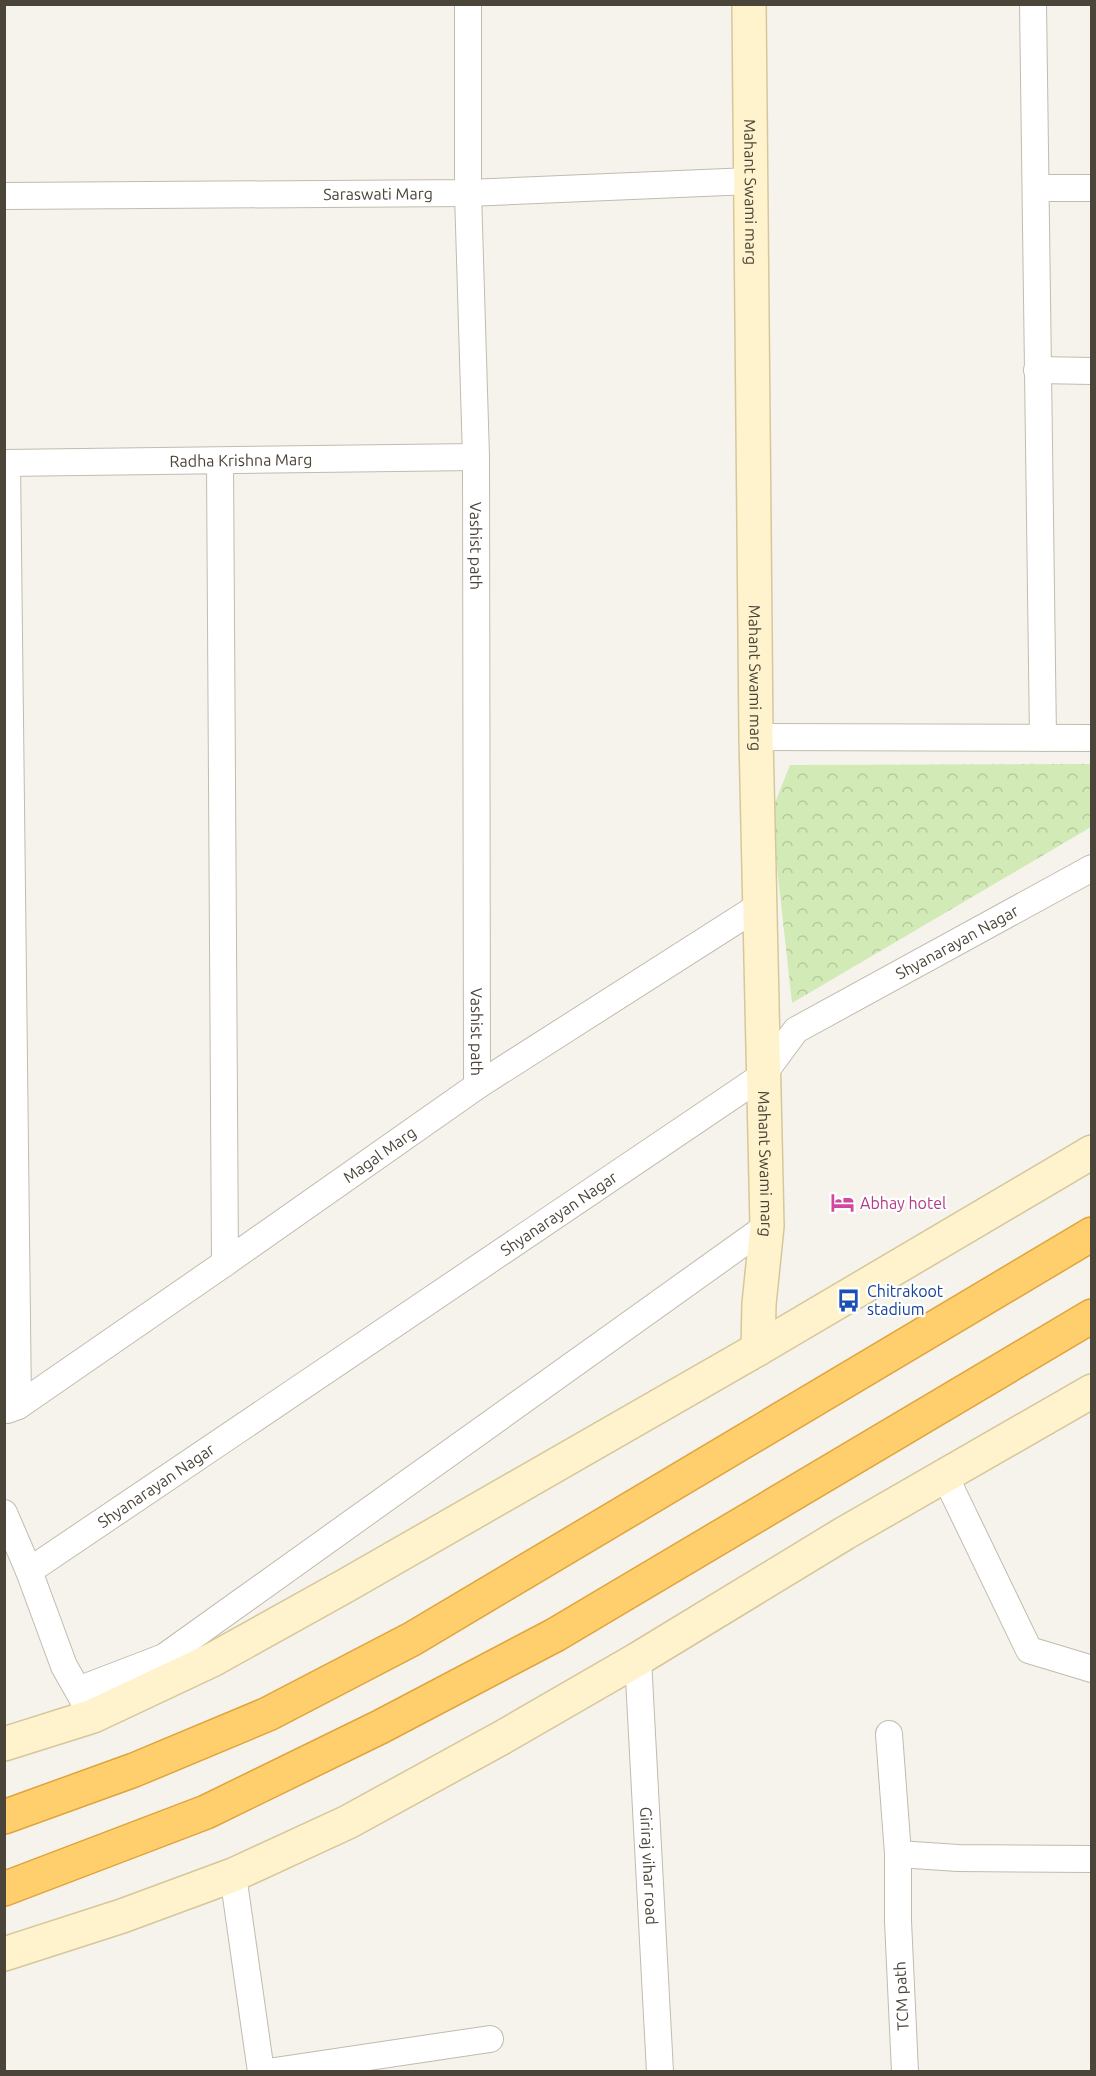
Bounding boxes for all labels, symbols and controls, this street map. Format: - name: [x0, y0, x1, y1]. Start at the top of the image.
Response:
- street label: Mahant Swami marg: [741, 119, 760, 265]
- street label: Saraswati Marg: [323, 184, 433, 203]
- street label: Radha Krishna Marg: [169, 450, 313, 470]
- street label: Vashist path: [467, 502, 485, 590]
- street label: Mahant Swami marg: [746, 605, 765, 751]
- street label: Shyanarayan Nagar: [892, 901, 1021, 983]
- street label: Vashist path: [468, 988, 486, 1076]
- street label: Mahant Swami marg: [755, 1091, 776, 1238]
- street label: Magal Marg: [340, 1123, 419, 1186]
- street label: Shyanarayan Nagar: [497, 1168, 620, 1259]
- hotel icon: Abhay hotel: [829, 1190, 855, 1216]
- place label: Abhay hotel: [860, 1194, 946, 1212]
- place label: Chitrakoot stadium: [867, 1282, 944, 1318]
- bus stop icon: Chitrakoot stadium: [836, 1287, 862, 1313]
- street label: Shyanarayan Nagar: [94, 1440, 218, 1531]
- street label: Giriraj vihar road: [637, 1806, 661, 1925]
- street label: TCM path: [890, 1961, 912, 2031]

